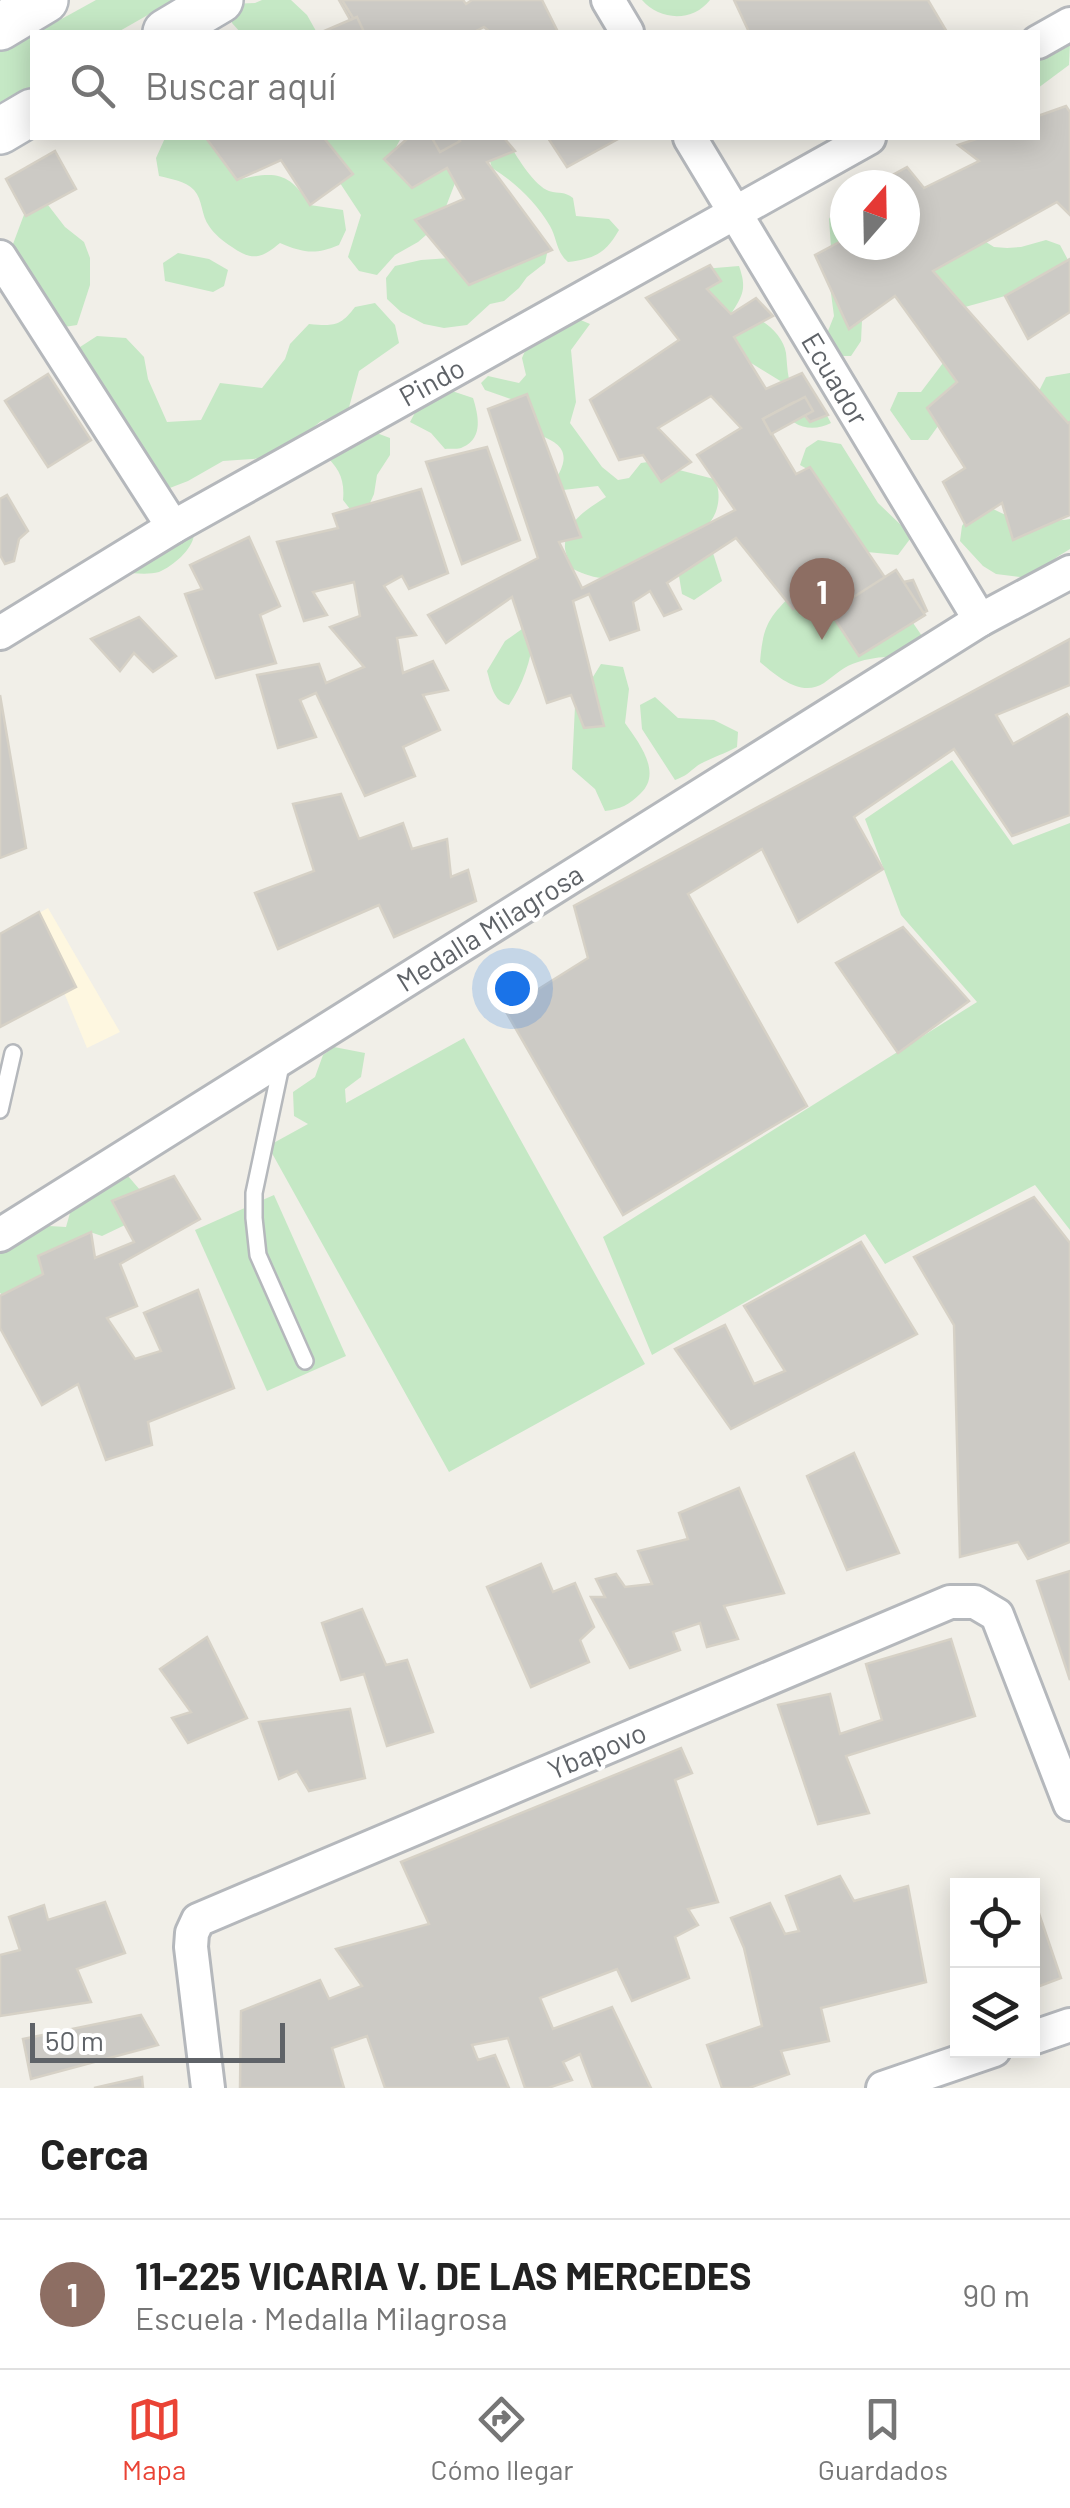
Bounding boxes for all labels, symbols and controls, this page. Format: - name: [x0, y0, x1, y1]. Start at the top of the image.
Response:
- search box: [30, 30, 1040, 140]
- icon: search: [65, 58, 120, 113]
- text: Buscar aquí: [145, 62, 336, 108]
- north arrow: [830, 170, 920, 260]
- street label: Ecuador: [795, 326, 877, 431]
- street label: Pindo: [393, 349, 470, 413]
- pin: 1: [790, 558, 854, 640]
- street label: Medalla Milagrosa: [390, 856, 589, 998]
- your location: [487, 963, 538, 1014]
- street label: Ybapovo: [542, 1714, 651, 1786]
- map controls: [950, 1878, 1040, 2058]
- button: locate: [950, 1878, 1040, 1968]
- button: layers: [950, 1968, 1040, 2058]
- scale bar: [30, 2018, 285, 2062]
- text: 50 m: [45, 2023, 104, 2057]
- text: Cerca: [40, 2128, 149, 2178]
- text: 11-225 VICARIA V. DE LAS MERCEDES: [135, 2252, 752, 2298]
- text: 1: [67, 2275, 78, 2313]
- text: 90 m: [962, 2275, 1030, 2313]
- text: Escuela · Medalla Milagrosa: [135, 2298, 508, 2336]
- tab: Mapa: [122, 2392, 186, 2486]
- tab: Cómo llegar: [430, 2392, 574, 2486]
- tab: Guardados: [818, 2392, 948, 2486]

